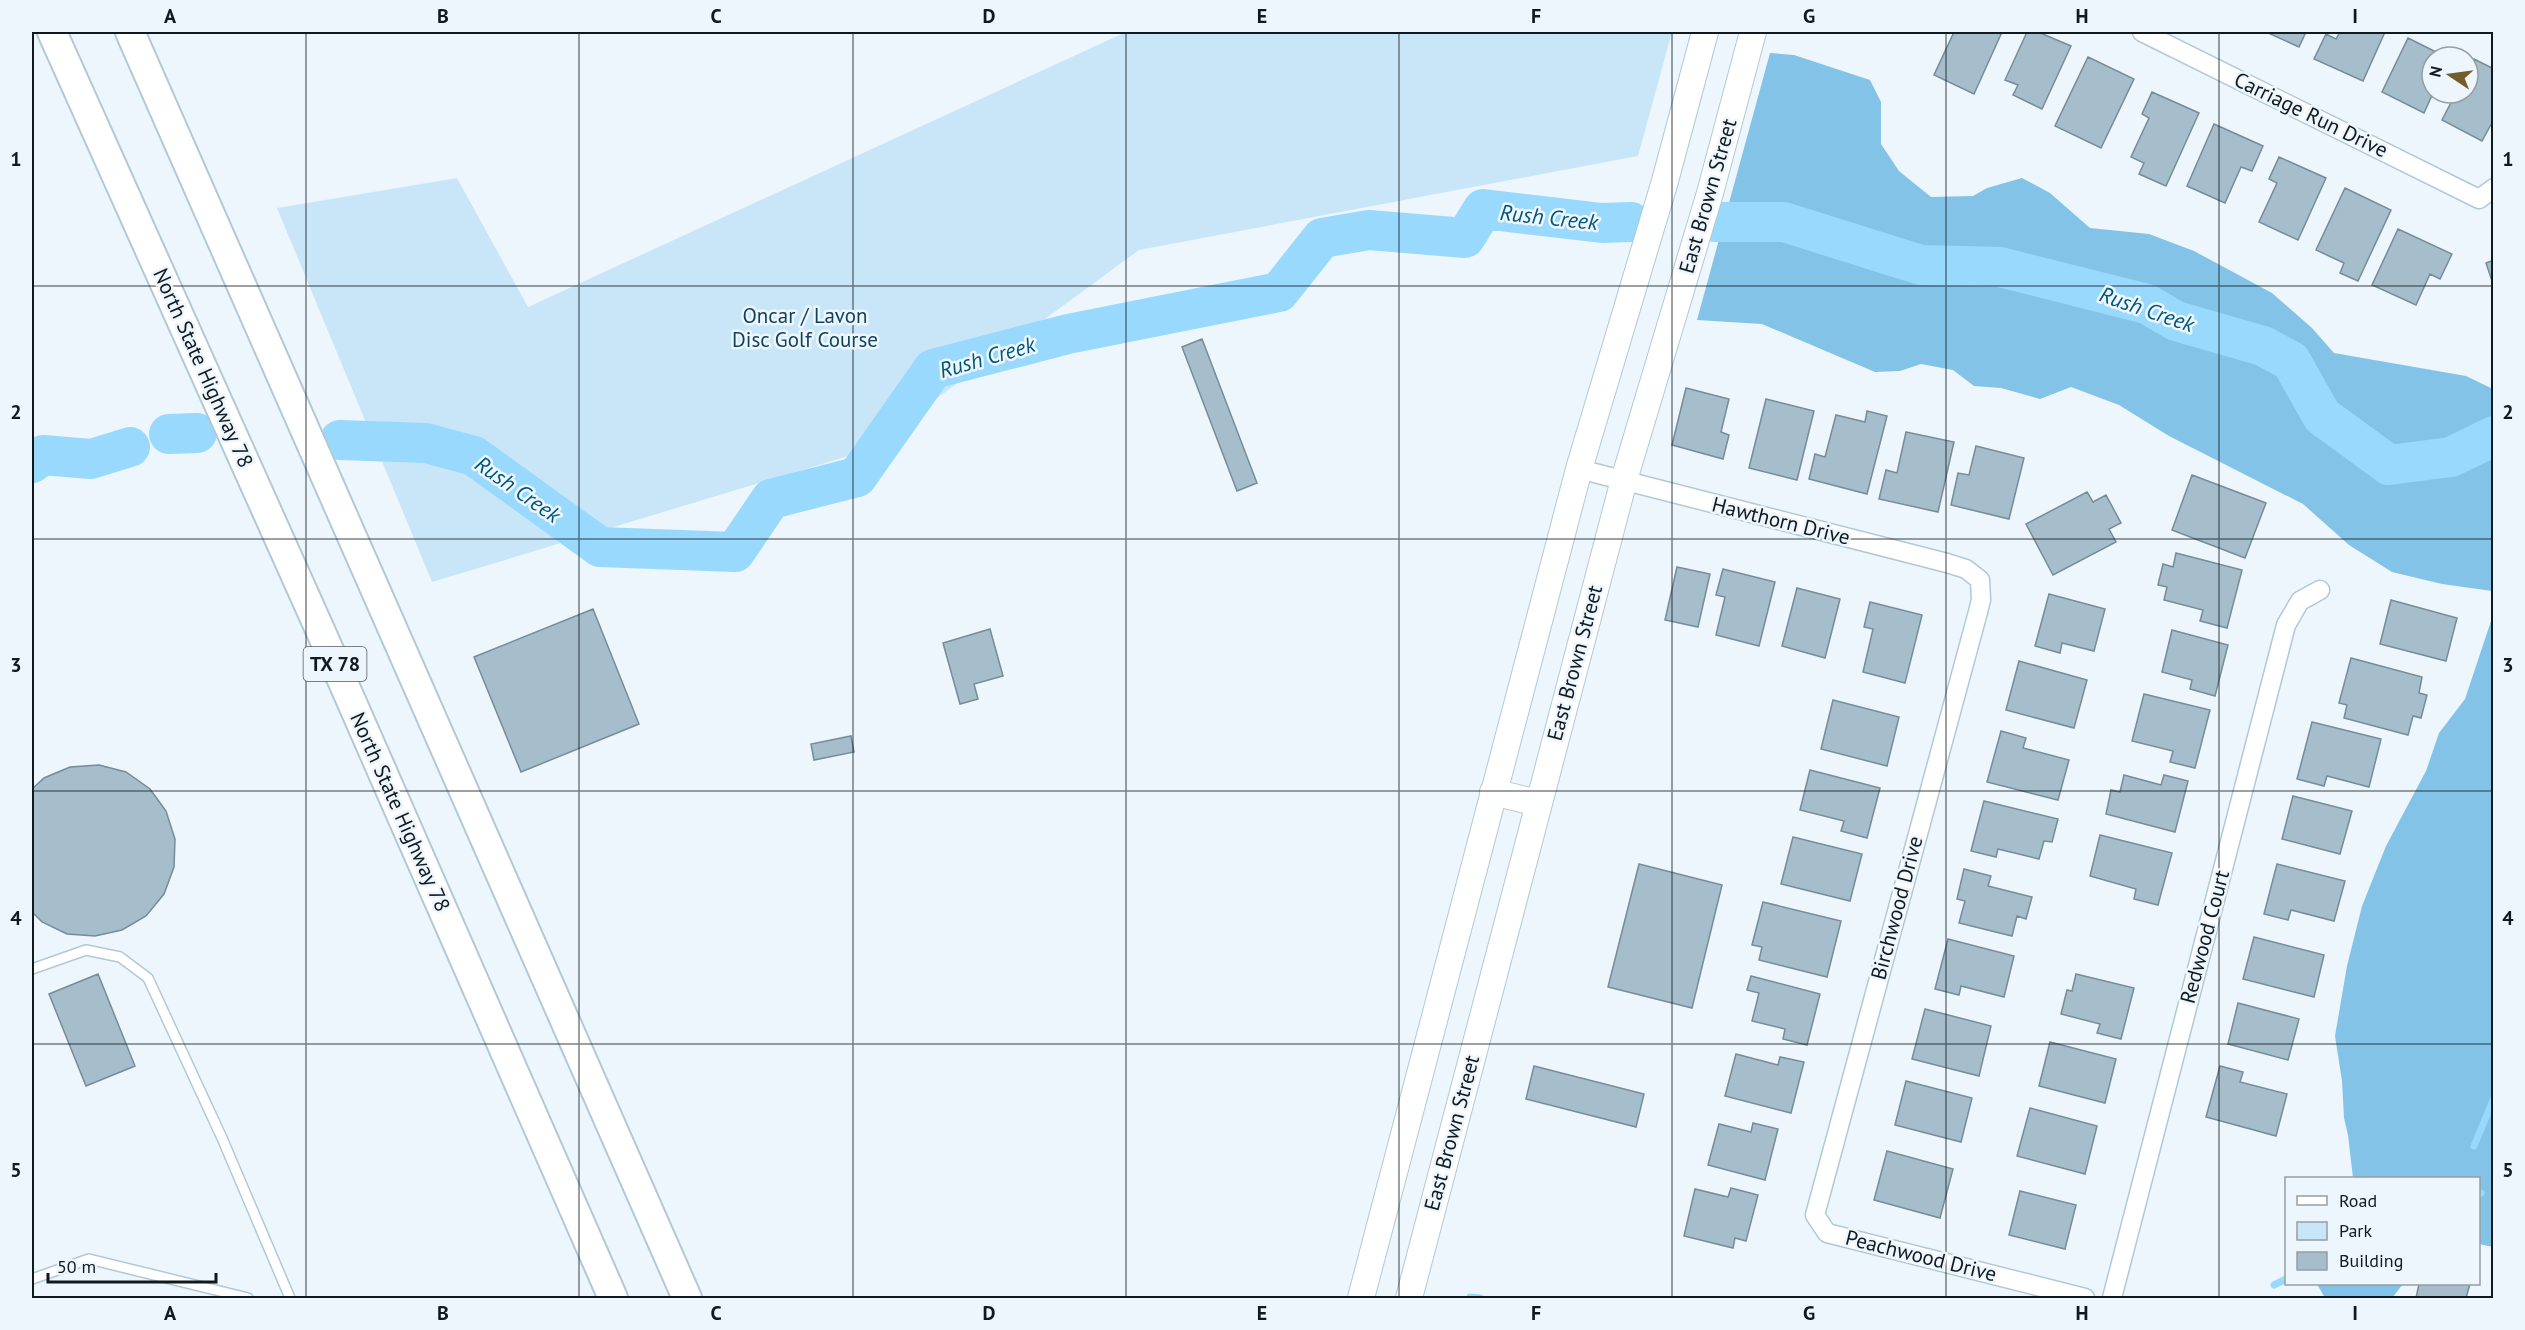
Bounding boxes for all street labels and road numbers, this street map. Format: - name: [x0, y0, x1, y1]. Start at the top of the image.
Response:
- street label: Carriage Run Drive: [2230, 66, 2392, 163]
- street label: East Brown Street: [1673, 115, 1743, 276]
- street label: North State Highway 78: [147, 264, 260, 472]
- street label: Hawthorn Drive: [1709, 490, 1853, 551]
- street label: East Brown Street: [1541, 582, 1608, 744]
- road number: TX 78: [304, 647, 366, 681]
- street label: North State Highway 78: [344, 708, 457, 916]
- street label: Birchwood Drive: [1864, 833, 1929, 983]
- street label: Redwood Court: [2174, 867, 2235, 1006]
- street label: East Brown Street: [1418, 1052, 1485, 1214]
- street label: Peachwood Drive: [1843, 1224, 1999, 1287]

